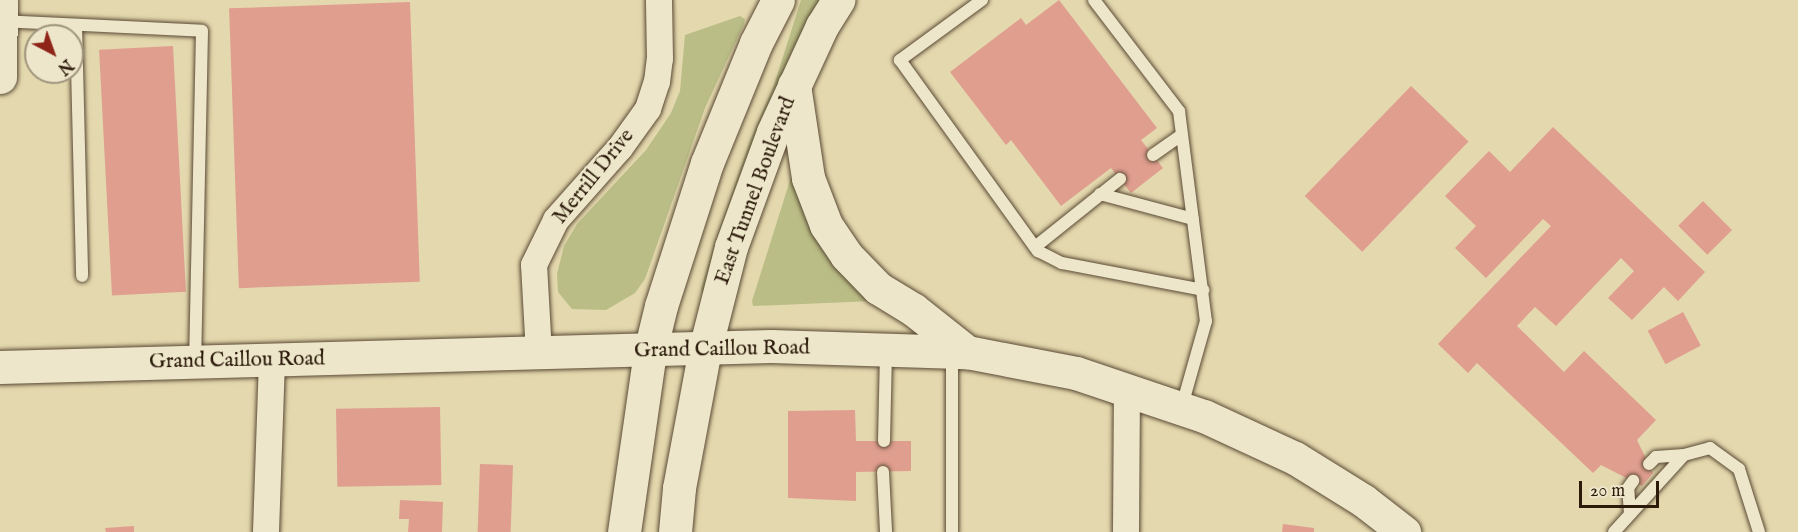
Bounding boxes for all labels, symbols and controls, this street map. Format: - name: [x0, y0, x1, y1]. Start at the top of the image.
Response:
- north arrow: [24, 24, 84, 84]
- text: N: [53, 54, 76, 78]
- street label: East Tunnel Boulevard: [710, 94, 802, 288]
- street label: Merrill Drive: [548, 124, 640, 230]
- street label: Grand Caillou Road: [634, 336, 810, 364]
- street label: Grand Caillou Road: [149, 347, 325, 375]
- scale bar: [1582, 469, 1662, 507]
- text: 20 m: [1590, 480, 1625, 503]

